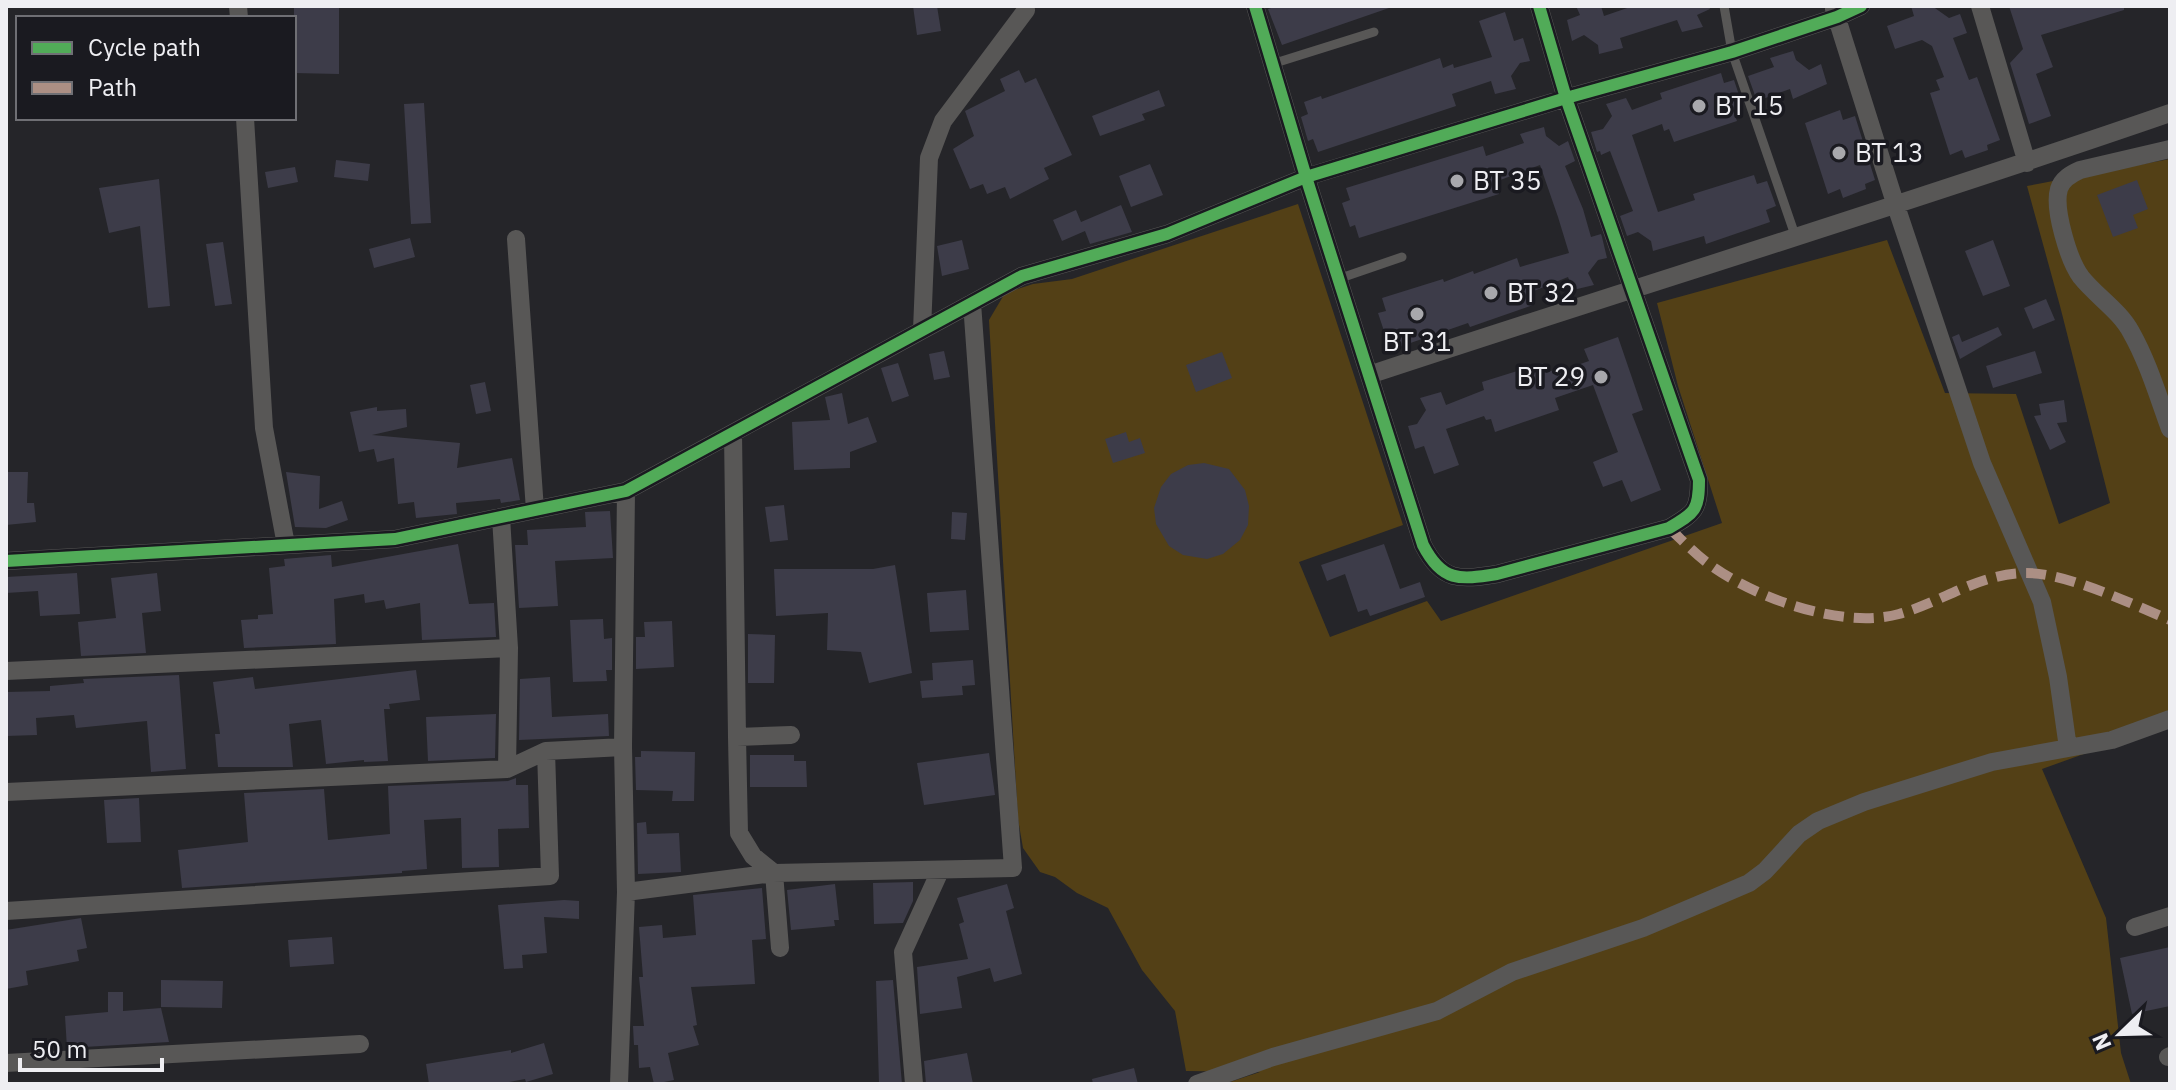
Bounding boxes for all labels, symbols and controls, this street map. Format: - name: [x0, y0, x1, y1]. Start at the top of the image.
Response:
- legend: [16, 16, 296, 120]
- text: Cycle path: [88, 31, 201, 63]
- text: Path: [88, 71, 137, 103]
- place label: BT 15: [1715, 88, 1784, 122]
- marker: BT 15: [1690, 97, 1708, 115]
- place label: BT 13: [1855, 135, 1924, 169]
- marker: BT 13: [1830, 144, 1848, 162]
- place label: BT 35: [1473, 163, 1542, 197]
- marker: BT 35: [1448, 172, 1466, 190]
- place label: BT 32: [1507, 275, 1576, 309]
- marker: BT 32: [1482, 284, 1500, 302]
- marker: BT 31: [1408, 305, 1426, 323]
- place label: BT 31: [1383, 324, 1451, 358]
- place label: BT 29: [1516, 359, 1585, 393]
- marker: BT 29: [1592, 368, 1610, 386]
- north arrow: [2080, 994, 2160, 1074]
- scale bar: [20, 1022, 162, 1072]
- text: N: [2085, 1029, 2118, 1055]
- text: 50 m: [32, 1033, 87, 1065]

